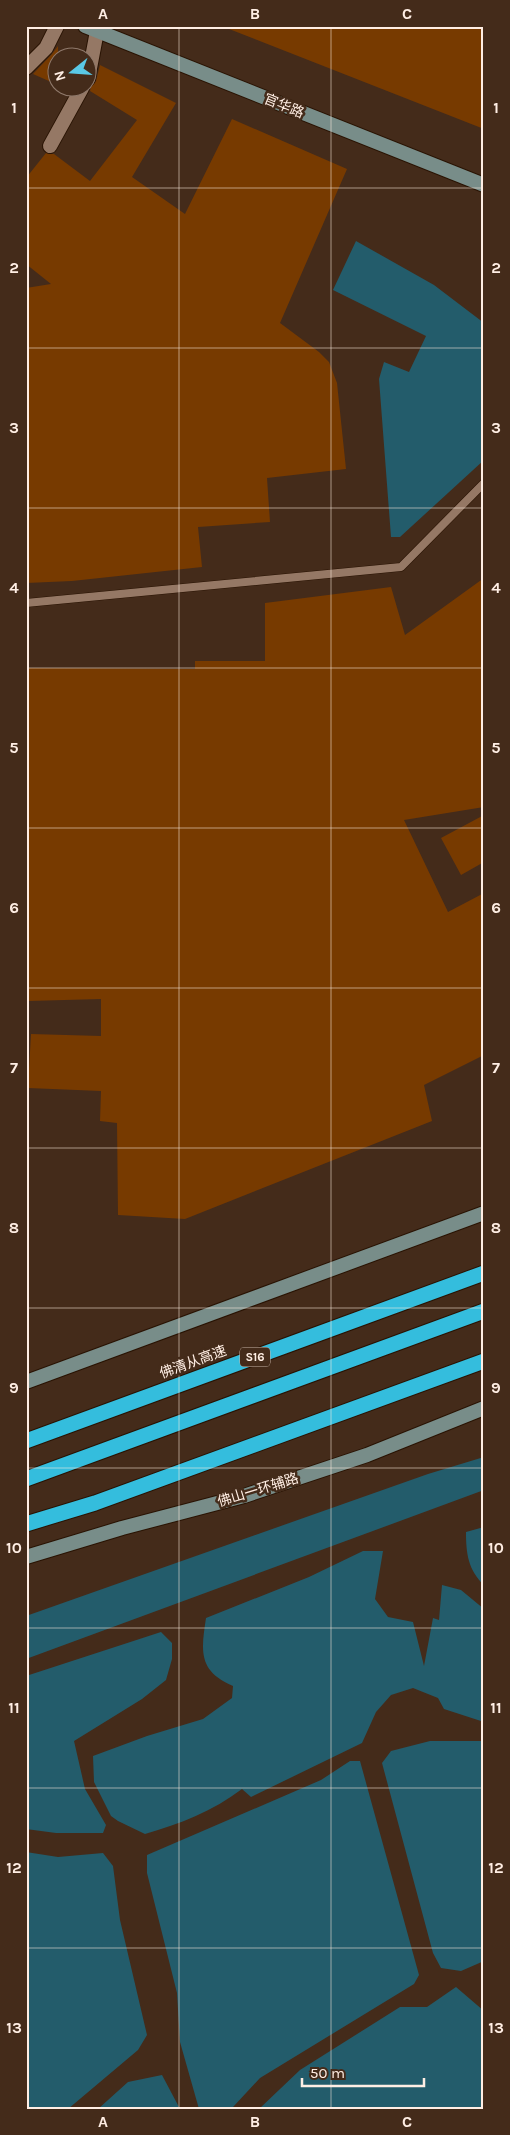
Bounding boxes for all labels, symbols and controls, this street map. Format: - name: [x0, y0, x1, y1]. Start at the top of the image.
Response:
- text: A: [98, 4, 108, 23]
- text: B: [250, 4, 260, 23]
- text: C: [402, 4, 412, 23]
- north arrow: [48, 48, 98, 98]
- text: N: [50, 68, 70, 83]
- street label: 官华路: [261, 90, 307, 122]
- text: 1: [11, 98, 17, 117]
- text: 1: [493, 98, 499, 117]
- text: 2: [9, 258, 19, 277]
- text: 2: [491, 258, 501, 277]
- text: 3: [9, 418, 19, 437]
- text: 3: [491, 418, 501, 437]
- text: 4: [9, 578, 19, 597]
- text: 4: [491, 578, 501, 597]
- text: 5: [9, 738, 19, 757]
- text: 5: [491, 738, 501, 757]
- text: 6: [9, 898, 19, 917]
- text: 6: [491, 898, 501, 917]
- text: 7: [10, 1058, 18, 1077]
- text: 7: [492, 1058, 500, 1077]
- text: 8: [9, 1218, 19, 1237]
- text: 8: [491, 1218, 501, 1237]
- street label: 佛清从高速: [157, 1342, 229, 1382]
- road number: S16: [240, 1348, 270, 1366]
- text: 9: [9, 1378, 19, 1397]
- text: 9: [491, 1378, 501, 1397]
- street label: 佛山一环辅路: [215, 1470, 301, 1510]
- text: 10: [6, 1538, 22, 1557]
- text: 10: [488, 1538, 504, 1557]
- text: 11: [8, 1698, 20, 1717]
- text: 11: [490, 1698, 502, 1717]
- text: 12: [6, 1858, 22, 1877]
- text: 12: [488, 1858, 504, 1877]
- text: 13: [6, 2018, 22, 2037]
- text: 13: [488, 2018, 504, 2037]
- scale bar: [302, 2055, 425, 2087]
- text: 50 m: [310, 2064, 345, 2082]
- text: A: [98, 2112, 108, 2131]
- text: B: [250, 2112, 260, 2131]
- text: C: [402, 2112, 412, 2131]

